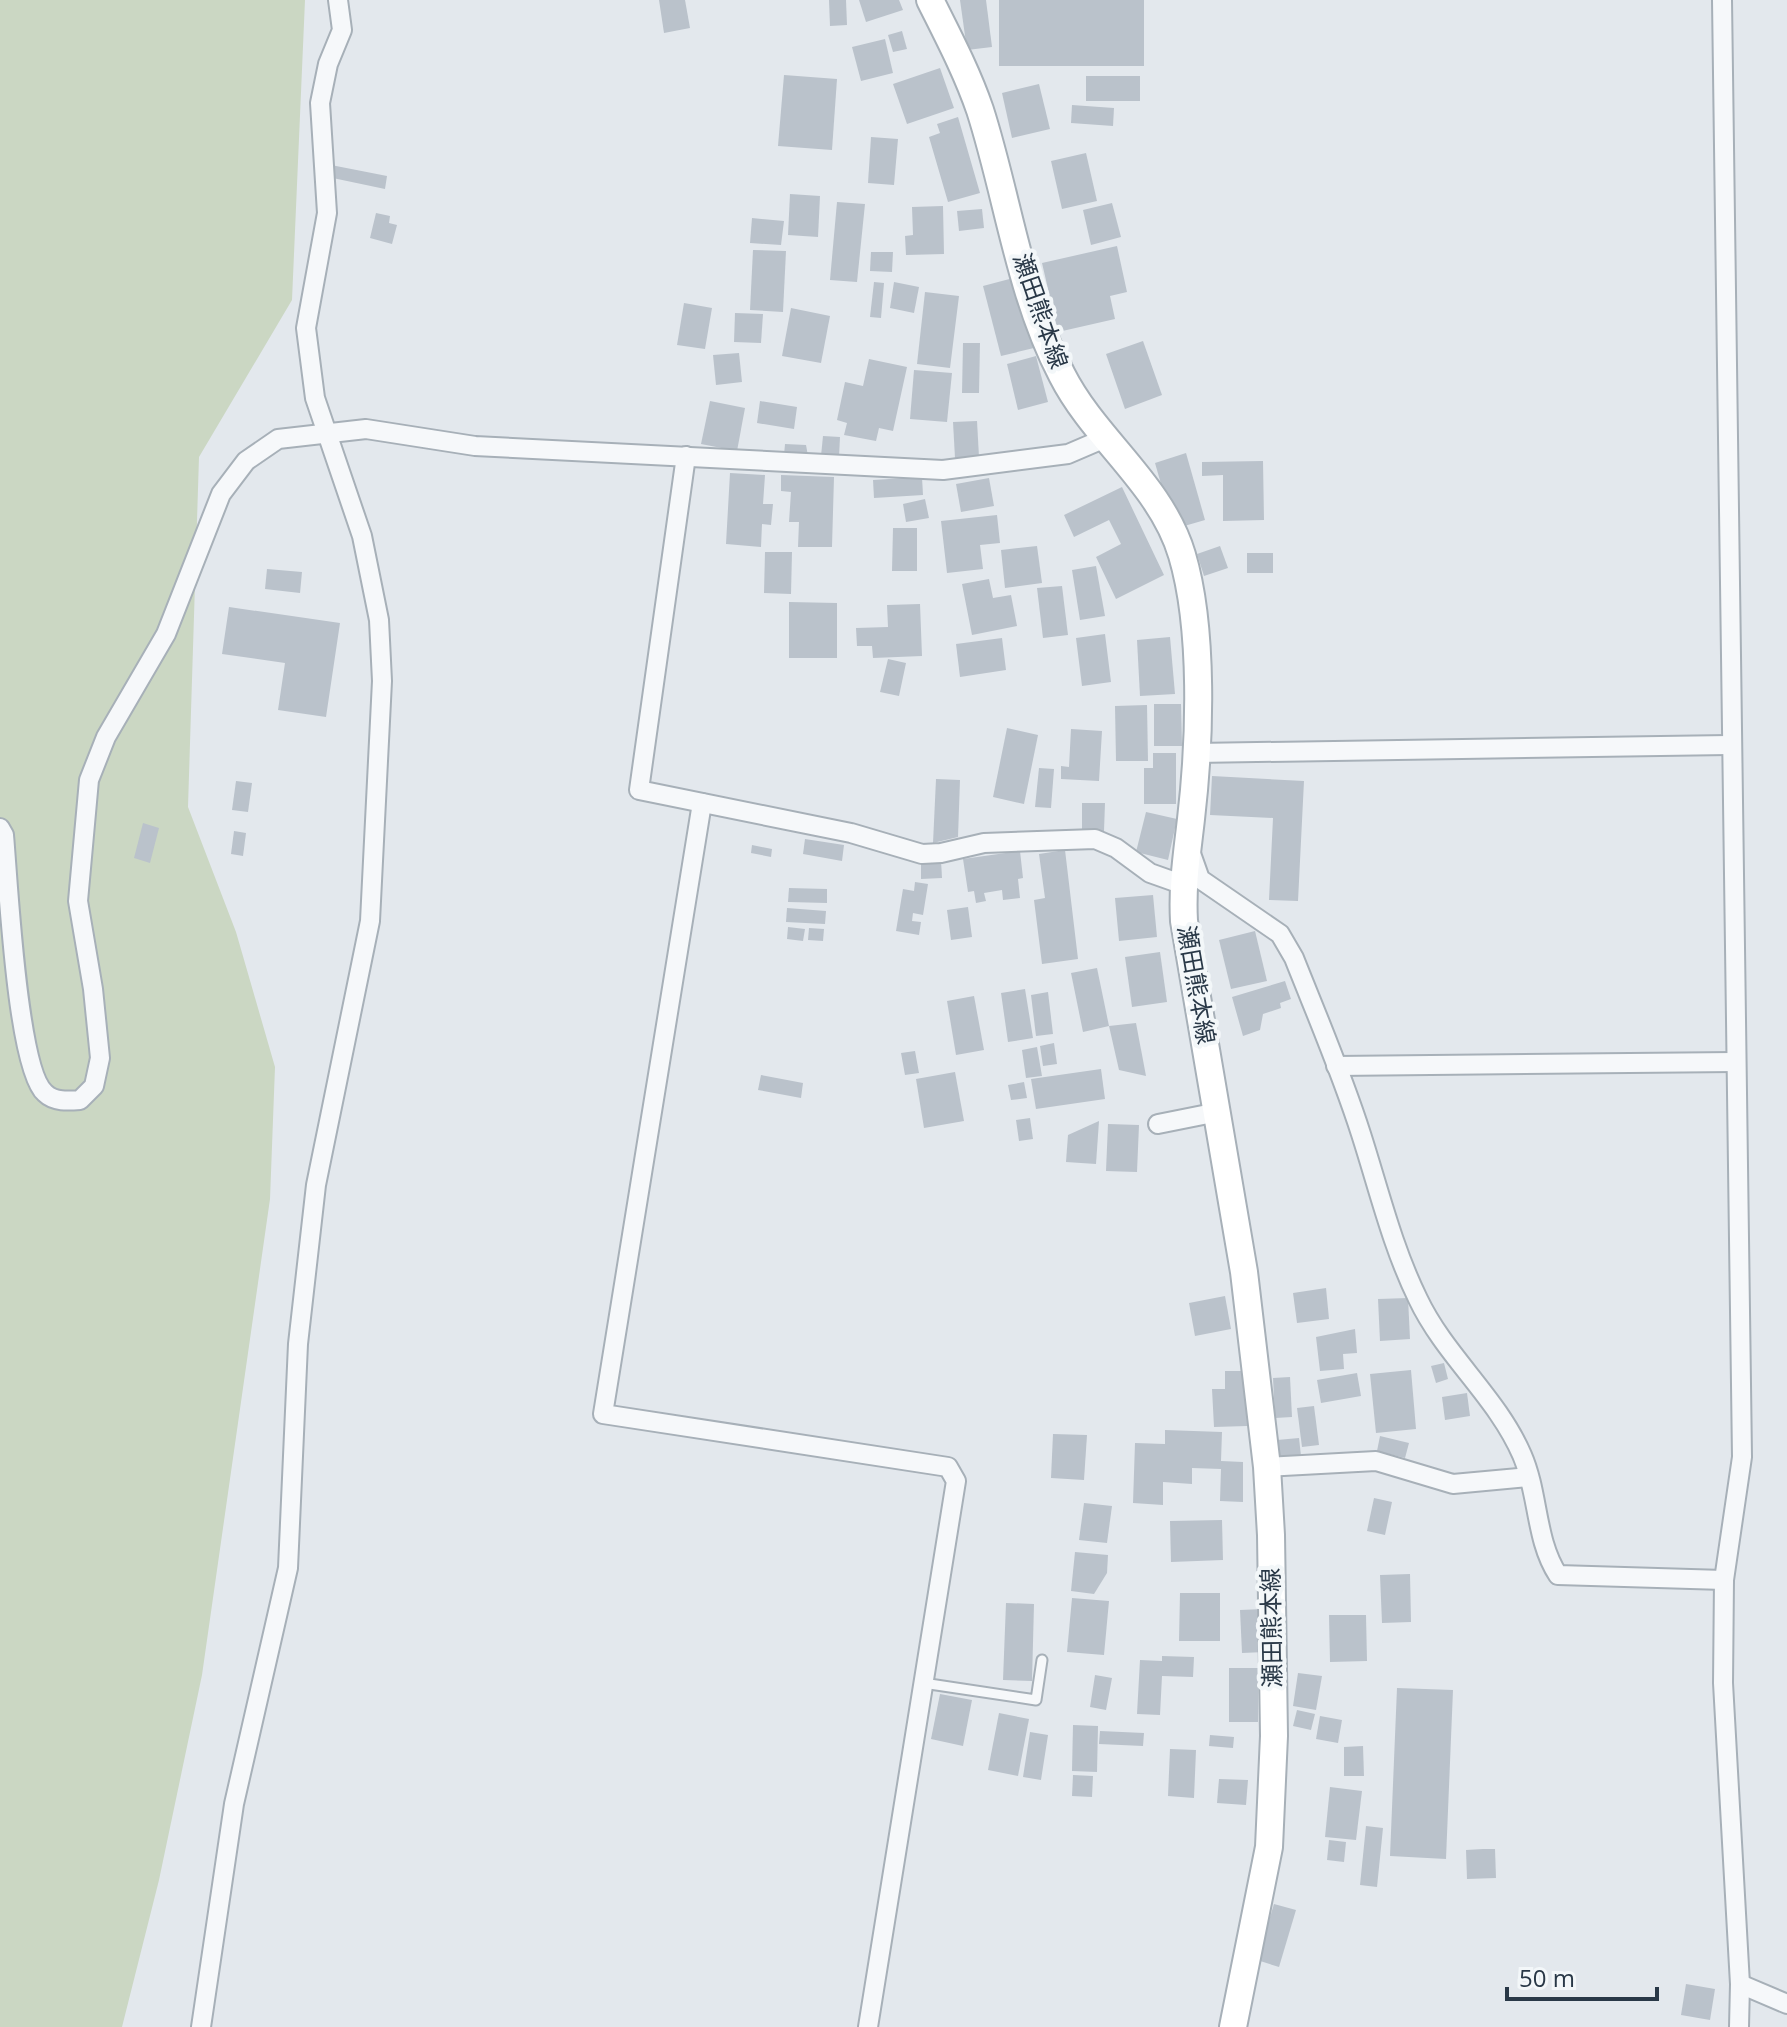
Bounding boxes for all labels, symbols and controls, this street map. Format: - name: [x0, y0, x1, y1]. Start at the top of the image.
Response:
- street label: 瀬田熊本線: [1006, 248, 1077, 373]
- street label: 瀬田熊本線: [1171, 923, 1224, 1047]
- street label: 瀬田熊本線: [1253, 1568, 1288, 1688]
- scale bar: [1507, 1951, 1657, 2001]
- text: 50 m: [1519, 1961, 1575, 1994]

